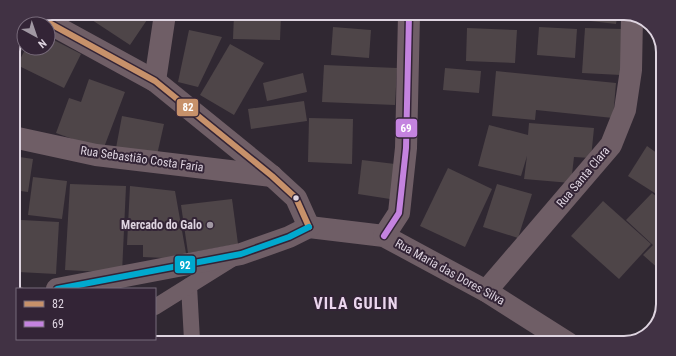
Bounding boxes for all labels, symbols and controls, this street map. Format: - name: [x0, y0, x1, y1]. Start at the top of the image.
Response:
- north arrow: [16, 16, 56, 56]
- text: N: [35, 36, 49, 51]
- line badge: 82: [176, 98, 199, 117]
- text: 82: [182, 101, 194, 114]
- line badge: 69: [395, 118, 418, 138]
- text: 69: [400, 122, 412, 135]
- street label: Rua Sebastião Costa Faria: [79, 143, 205, 175]
- street label: Rua Santa Clara: [554, 144, 613, 210]
- unlabelled marker: [291, 193, 301, 203]
- place label: Mercado do Galo: [121, 218, 202, 232]
- marker: Mercado do Galo: [205, 220, 215, 230]
- street label: Rua Maria das Dores Silva: [393, 236, 507, 308]
- line badge: 92: [174, 255, 196, 274]
- text: 92: [179, 259, 191, 272]
- legend: [16, 288, 156, 340]
- district label: VILA GULIN: [314, 294, 398, 313]
- text: 82: [52, 297, 64, 311]
- text: 69: [52, 317, 64, 331]

